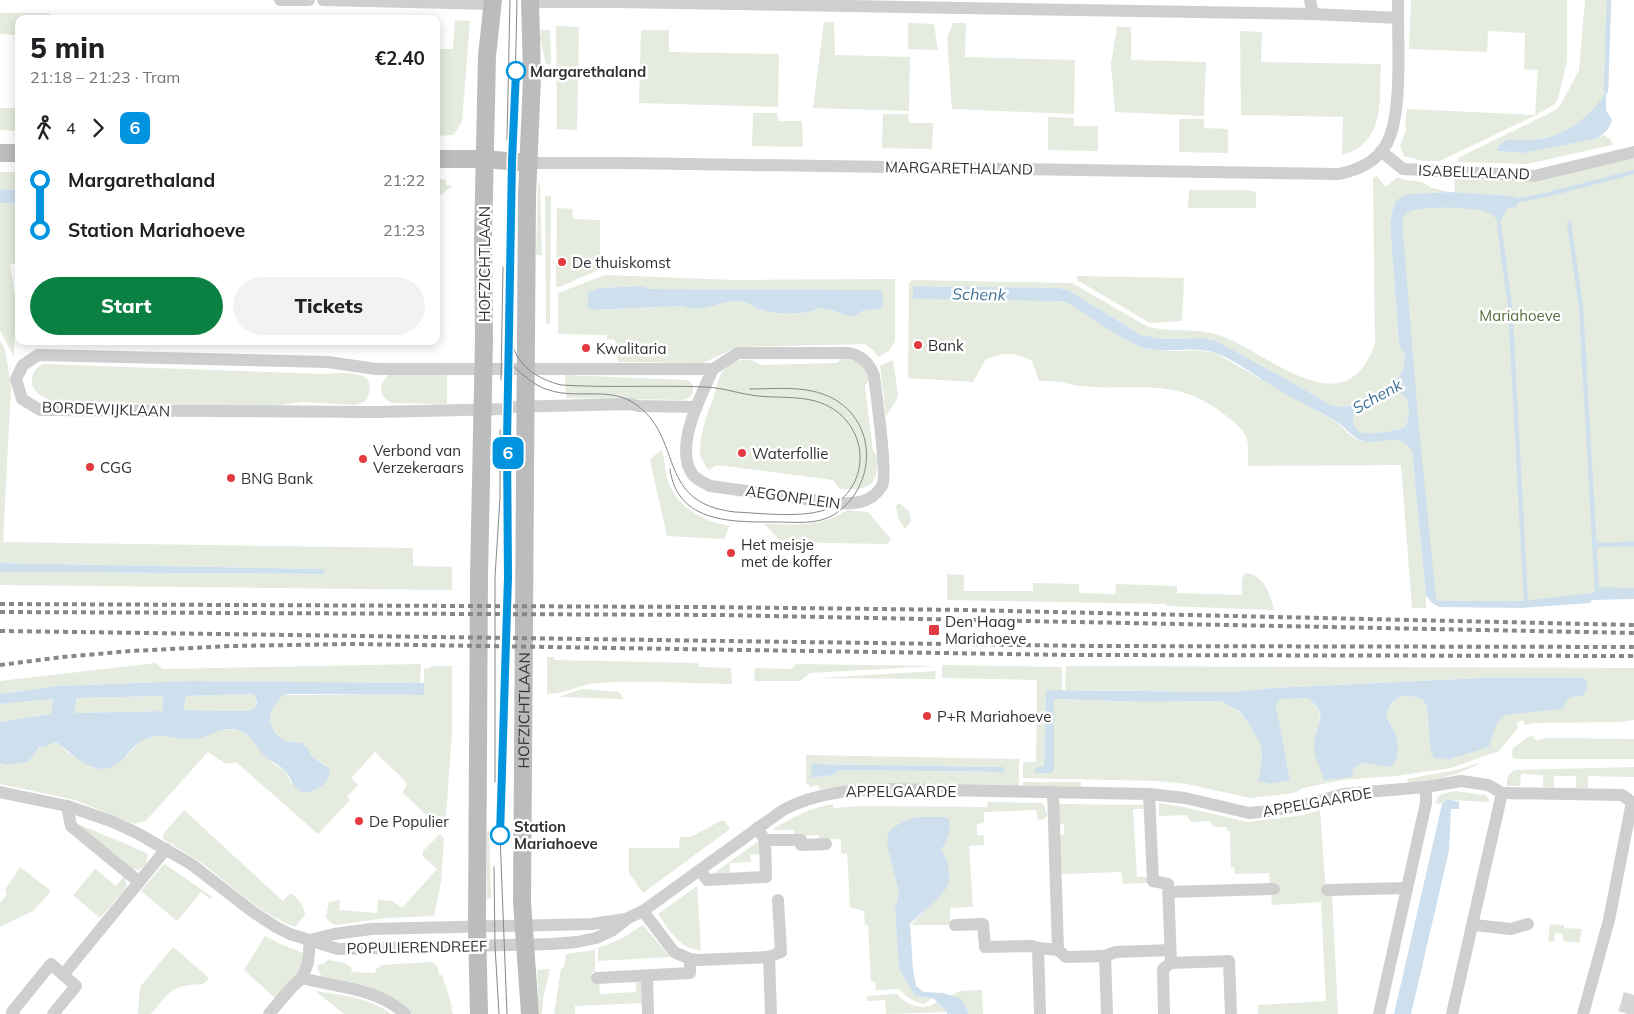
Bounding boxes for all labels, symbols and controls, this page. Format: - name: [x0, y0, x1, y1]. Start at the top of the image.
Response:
- text: 5 min: [30, 30, 105, 65]
- text: €2.40: [375, 46, 425, 70]
- marker: Margarethaland: [506, 61, 526, 81]
- place label: Margarethaland: [530, 62, 646, 81]
- text: 21:18 – 21:23 · Tram: [30, 67, 180, 87]
- icon: walk: [30, 114, 58, 142]
- icon: forward: [84, 114, 112, 142]
- text: 6: [130, 116, 140, 139]
- text: 4: [66, 118, 76, 138]
- street label: MARGARETHALAND: [885, 157, 1033, 179]
- street label: ISABELLALAND: [1418, 161, 1530, 183]
- text: Margarethaland: [68, 168, 215, 192]
- text: 21:22: [383, 170, 425, 190]
- street label: HOFZICHTLAAN: [475, 206, 494, 322]
- text: Station Mariahoeve: [68, 218, 245, 242]
- text: 21:23: [383, 220, 425, 240]
- place label: De thuiskomst: [572, 253, 671, 272]
- marker: De thuiskomst: [556, 256, 568, 268]
- button: Start: [30, 277, 223, 335]
- button: Tickets: [233, 277, 425, 335]
- water label: Schenk: [952, 284, 1007, 304]
- park label: Mariahoeve: [1479, 306, 1561, 325]
- place label: Bank: [928, 336, 964, 355]
- place label: Kwalitaria: [596, 339, 666, 358]
- marker: Bank: [912, 339, 924, 351]
- marker: Kwalitaria: [580, 342, 592, 354]
- water label: Schenk: [1349, 374, 1406, 418]
- street label: BORDEWIJKLAAN: [42, 397, 170, 421]
- line badge: 6: [492, 437, 524, 469]
- place label: Verbond van Verzekeraars: [373, 441, 464, 477]
- text: 6: [503, 441, 513, 464]
- place label: Waterfollie: [752, 444, 828, 463]
- marker: Waterfollie: [736, 447, 748, 459]
- marker: Verbond van Verzekeraars: [357, 453, 369, 465]
- place label: CGG: [100, 458, 132, 477]
- marker: CGG: [84, 461, 96, 473]
- place label: BNG Bank: [241, 469, 313, 488]
- marker: BNG Bank: [225, 472, 237, 484]
- street label: AEGONPLEIN: [744, 481, 842, 513]
- place label: Het meisje met de koffer: [741, 535, 832, 571]
- marker: Het meisje met de koffer: [725, 547, 737, 559]
- place label: Den Haag Mariahoeve: [945, 612, 1026, 648]
- marker: Den Haag Mariahoeve: [927, 623, 941, 637]
- street label: HOFZICHTLAAN: [513, 652, 533, 768]
- place label: P+R Mariahoeve: [937, 707, 1051, 726]
- marker: P+R Mariahoeve: [921, 710, 933, 722]
- street label: APPELGAARDE: [846, 782, 956, 801]
- street label: APPELGAARDE: [1261, 783, 1373, 821]
- place label: De Populier: [369, 812, 449, 831]
- marker: De Populier: [353, 815, 365, 827]
- place label: Station Mariahoeve: [514, 817, 598, 853]
- marker: Station Mariahoeve: [490, 825, 510, 845]
- street label: POPULIERENDREEF: [346, 936, 488, 958]

